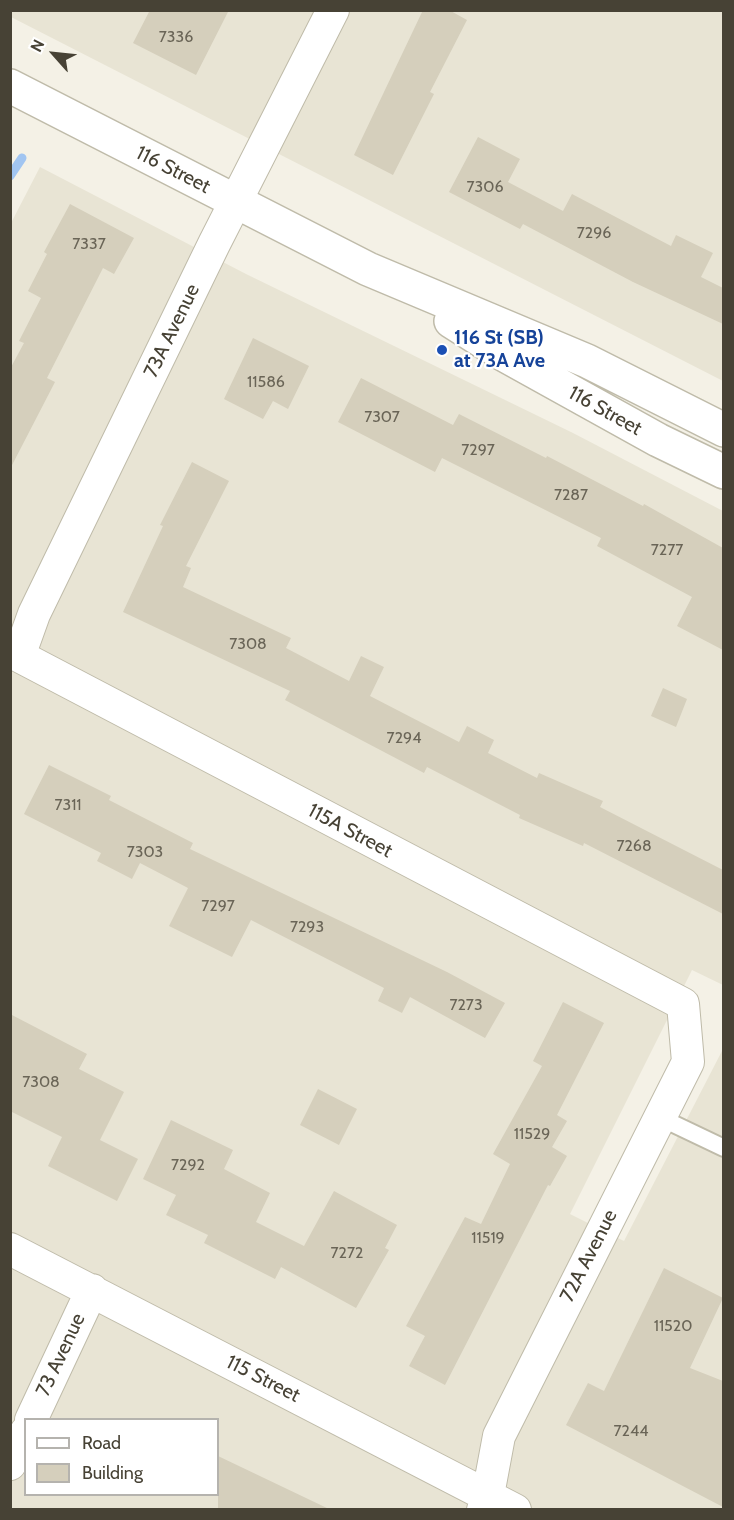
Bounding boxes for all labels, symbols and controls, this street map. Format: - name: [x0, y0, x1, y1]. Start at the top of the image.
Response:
- north arrow: [24, 24, 84, 84]
- house number: 7336: [159, 27, 193, 47]
- text: N: [26, 36, 49, 55]
- street label: 116 Street: [132, 141, 214, 199]
- house number: 7306: [467, 177, 503, 197]
- house number: 7296: [577, 223, 611, 243]
- house number: 7337: [72, 234, 106, 254]
- street label: 73A Avenue: [139, 280, 205, 382]
- place label: 116 St (SB) at 73A Ave: [454, 326, 545, 373]
- marker: 116 St (SB) at 73A Ave: [435, 343, 449, 357]
- house number: 11586: [247, 372, 285, 392]
- street label: 116 Street: [564, 381, 646, 441]
- house number: 7307: [364, 407, 400, 427]
- house number: 7297: [461, 440, 495, 460]
- house number: 7287: [554, 485, 588, 505]
- house number: 7277: [651, 540, 683, 560]
- house number: 7308: [229, 634, 267, 654]
- house number: 7294: [387, 728, 421, 748]
- house number: 7311: [54, 795, 82, 815]
- street label: 115A Street: [304, 799, 396, 863]
- house number: 7268: [616, 836, 652, 856]
- house number: 7303: [127, 842, 163, 862]
- house number: 7297: [201, 896, 235, 916]
- house number: 7293: [290, 917, 324, 937]
- house number: 7273: [449, 995, 483, 1015]
- house number: 7308: [22, 1072, 60, 1092]
- house number: 11529: [514, 1124, 550, 1144]
- house number: 7292: [171, 1155, 205, 1175]
- street label: 72A Avenue: [555, 1206, 623, 1306]
- house number: 11519: [471, 1228, 505, 1248]
- house number: 7272: [331, 1243, 363, 1263]
- street label: 73 Avenue: [31, 1310, 91, 1400]
- house number: 11520: [654, 1316, 692, 1336]
- street label: 115 Street: [222, 1350, 304, 1408]
- legend: [24, 1418, 219, 1496]
- house number: 7244: [614, 1421, 648, 1441]
- text: Road: [82, 1432, 121, 1454]
- text: Building: [82, 1462, 143, 1484]

